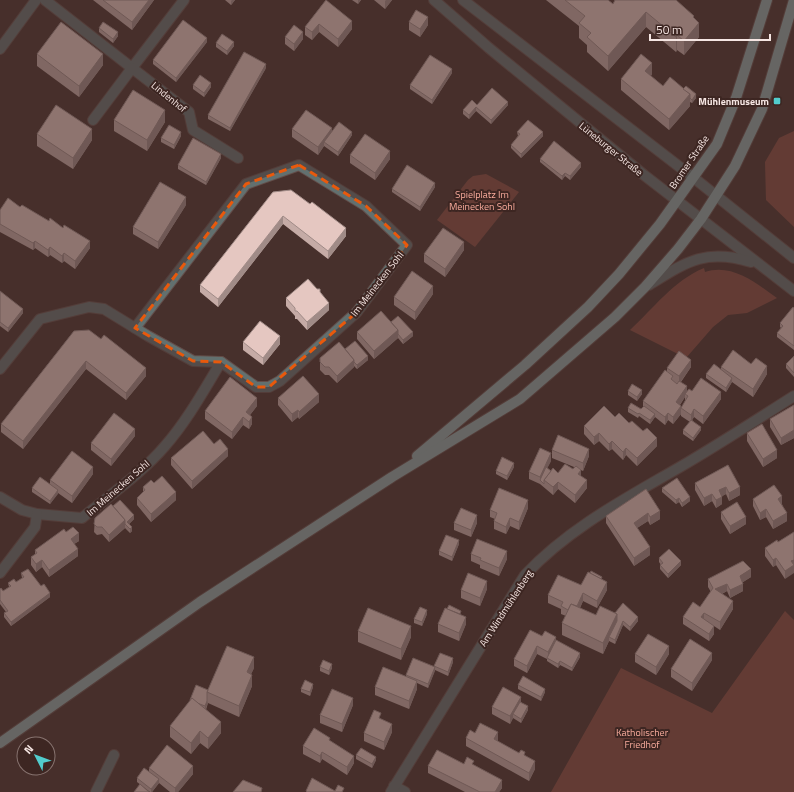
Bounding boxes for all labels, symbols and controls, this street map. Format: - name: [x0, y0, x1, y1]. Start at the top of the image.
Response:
- scale bar: [650, 16, 770, 42]
- text: 50 m: [656, 20, 682, 39]
- street label: Lindenhof: [148, 78, 191, 116]
- place label: Mühlenmuseum: [698, 94, 769, 109]
- marker: Mühlenmuseum: [772, 96, 782, 106]
- street label: Lüneburger Straße: [576, 119, 646, 179]
- street label: Bromer Straße: [665, 132, 713, 192]
- park label: Spielplatz Im Meinecken Sohl: [449, 187, 515, 214]
- street label: Im Meinecken Sohl: [347, 248, 407, 320]
- street label: Im Meinecken Sohl: [83, 456, 153, 520]
- street label: Am Windmühlenberg: [476, 567, 536, 649]
- park label: Katholischer Friedhof: [616, 725, 669, 752]
- north arrow: [16, 736, 56, 776]
- text: N: [20, 741, 37, 757]

